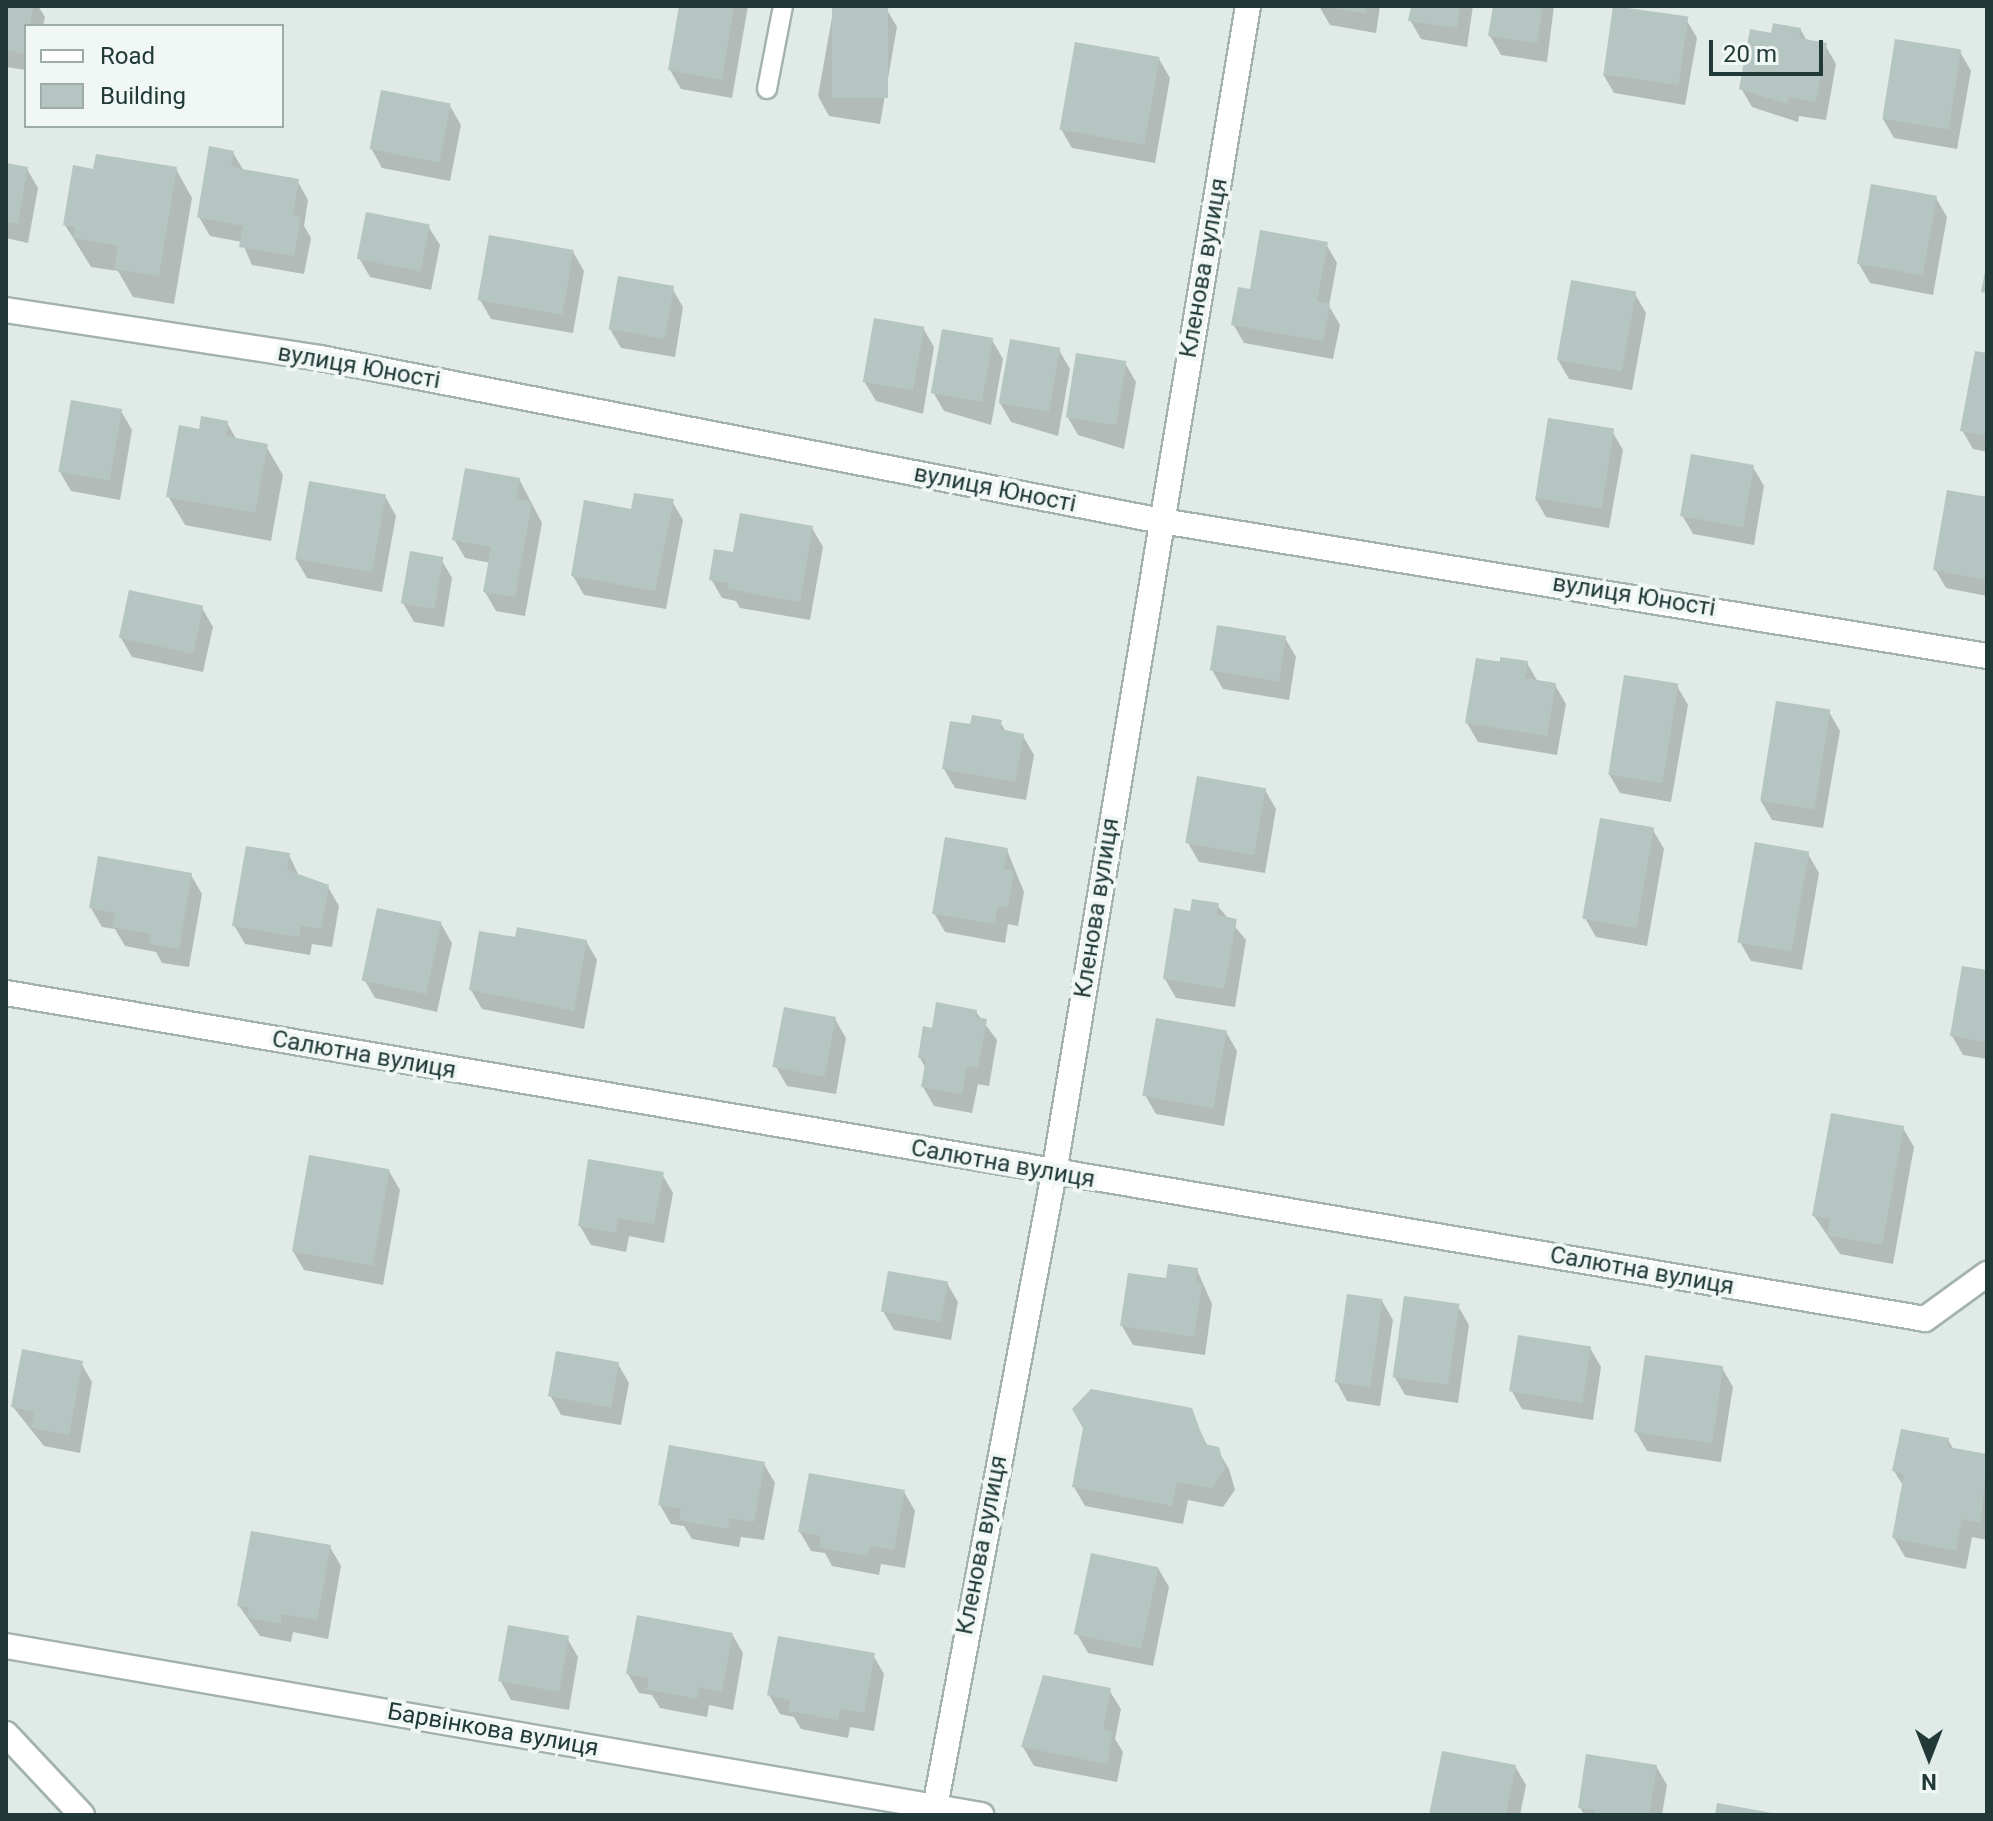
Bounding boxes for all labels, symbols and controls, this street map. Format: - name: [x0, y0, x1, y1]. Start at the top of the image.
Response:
- legend: [24, 24, 284, 128]
- scale bar: [1713, 24, 1827, 74]
- text: 20 m: [1723, 40, 1777, 68]
- text: Road: [100, 42, 155, 70]
- text: Building: [100, 82, 186, 110]
- street label: Кленова вулиця: [1174, 176, 1234, 360]
- street label: вулиця Юності: [275, 339, 443, 395]
- street label: вулиця Юності: [911, 459, 1079, 519]
- street label: вулиця Юності: [1550, 569, 1718, 623]
- street label: Кленова вулиця: [1069, 816, 1125, 1000]
- street label: Салютна вулиця: [270, 1025, 458, 1085]
- street label: Салютна вулиця: [909, 1134, 1097, 1194]
- street label: Салютна вулиця: [1548, 1241, 1736, 1301]
- street label: Кленова вулиця: [950, 1453, 1014, 1637]
- street label: Барвінкова вулиця: [385, 1697, 601, 1763]
- north arrow: [1889, 1717, 1969, 1797]
- text: N: [1921, 1769, 1937, 1794]

